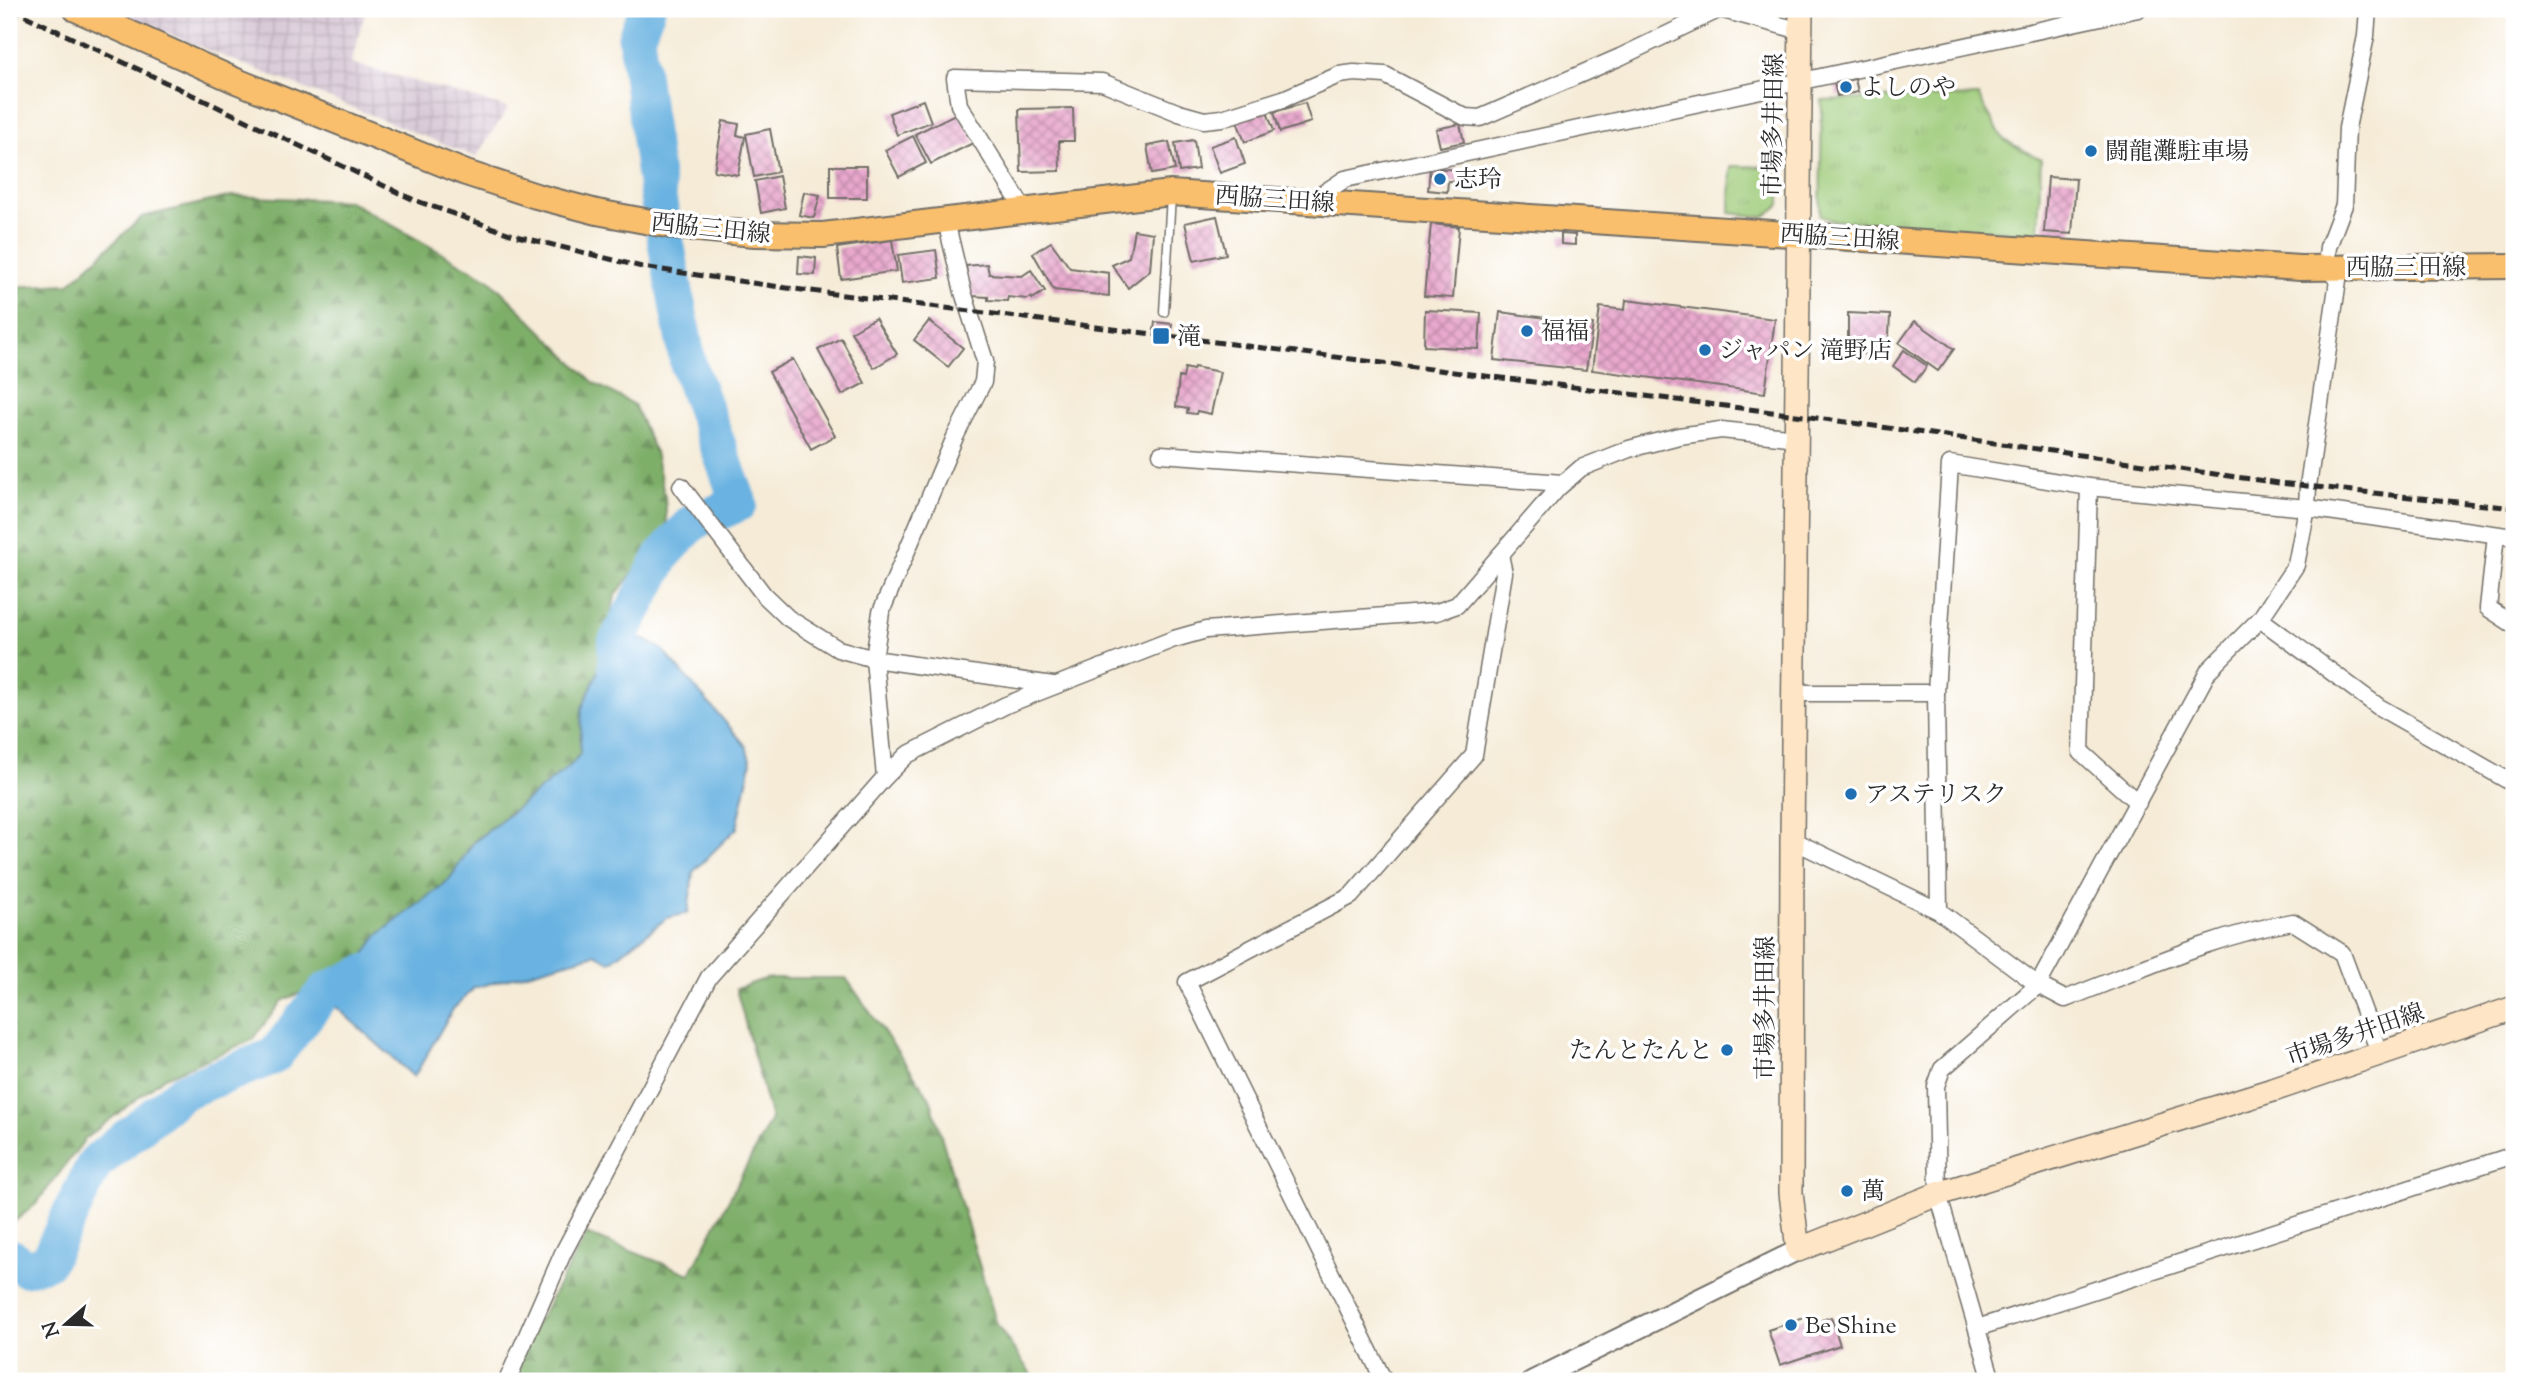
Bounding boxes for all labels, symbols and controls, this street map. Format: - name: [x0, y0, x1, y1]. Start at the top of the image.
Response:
- street label: 市場多井田線: [1757, 53, 1793, 197]
- place label: よしのや: [1860, 72, 1956, 106]
- marker: よしのや: [1838, 79, 1854, 95]
- place label: 闘龍灘駐車場: [2105, 136, 2249, 170]
- marker: 闘龍灘駐車場: [2083, 143, 2099, 159]
- place label: 志玲: [1454, 164, 1502, 198]
- marker: 志玲: [1432, 171, 1448, 187]
- street label: 西脇三田線: [1214, 180, 1336, 222]
- street label: 西脇三田線: [649, 207, 772, 253]
- street label: 西脇三田線: [1779, 218, 1901, 260]
- street label: 西脇三田線: [2346, 252, 2466, 286]
- place label: 福福: [1541, 316, 1589, 350]
- place label: 滝: [1177, 321, 1201, 355]
- marker: 福福: [1519, 323, 1535, 339]
- marker: 滝: [1151, 326, 1171, 346]
- place label: ジャパン 滝野店: [1719, 335, 1892, 369]
- marker: ジャパン 滝野店: [1697, 342, 1713, 358]
- place label: アステリスク: [1865, 779, 2007, 813]
- marker: アステリスク: [1843, 786, 1859, 802]
- street label: 市場多井田線: [1750, 936, 1784, 1080]
- street label: 市場多井田線: [2282, 996, 2429, 1075]
- place label: たんとたんと: [1569, 1035, 1713, 1069]
- marker: たんとたんと: [1719, 1042, 1735, 1058]
- place label: 萬: [1861, 1176, 1885, 1210]
- marker: 萬: [1839, 1183, 1855, 1199]
- north arrow: [32, 1288, 102, 1358]
- place label: Be Shine: [1805, 1310, 1897, 1344]
- text: N: [37, 1317, 68, 1341]
- marker: Be Shine: [1783, 1317, 1799, 1333]

